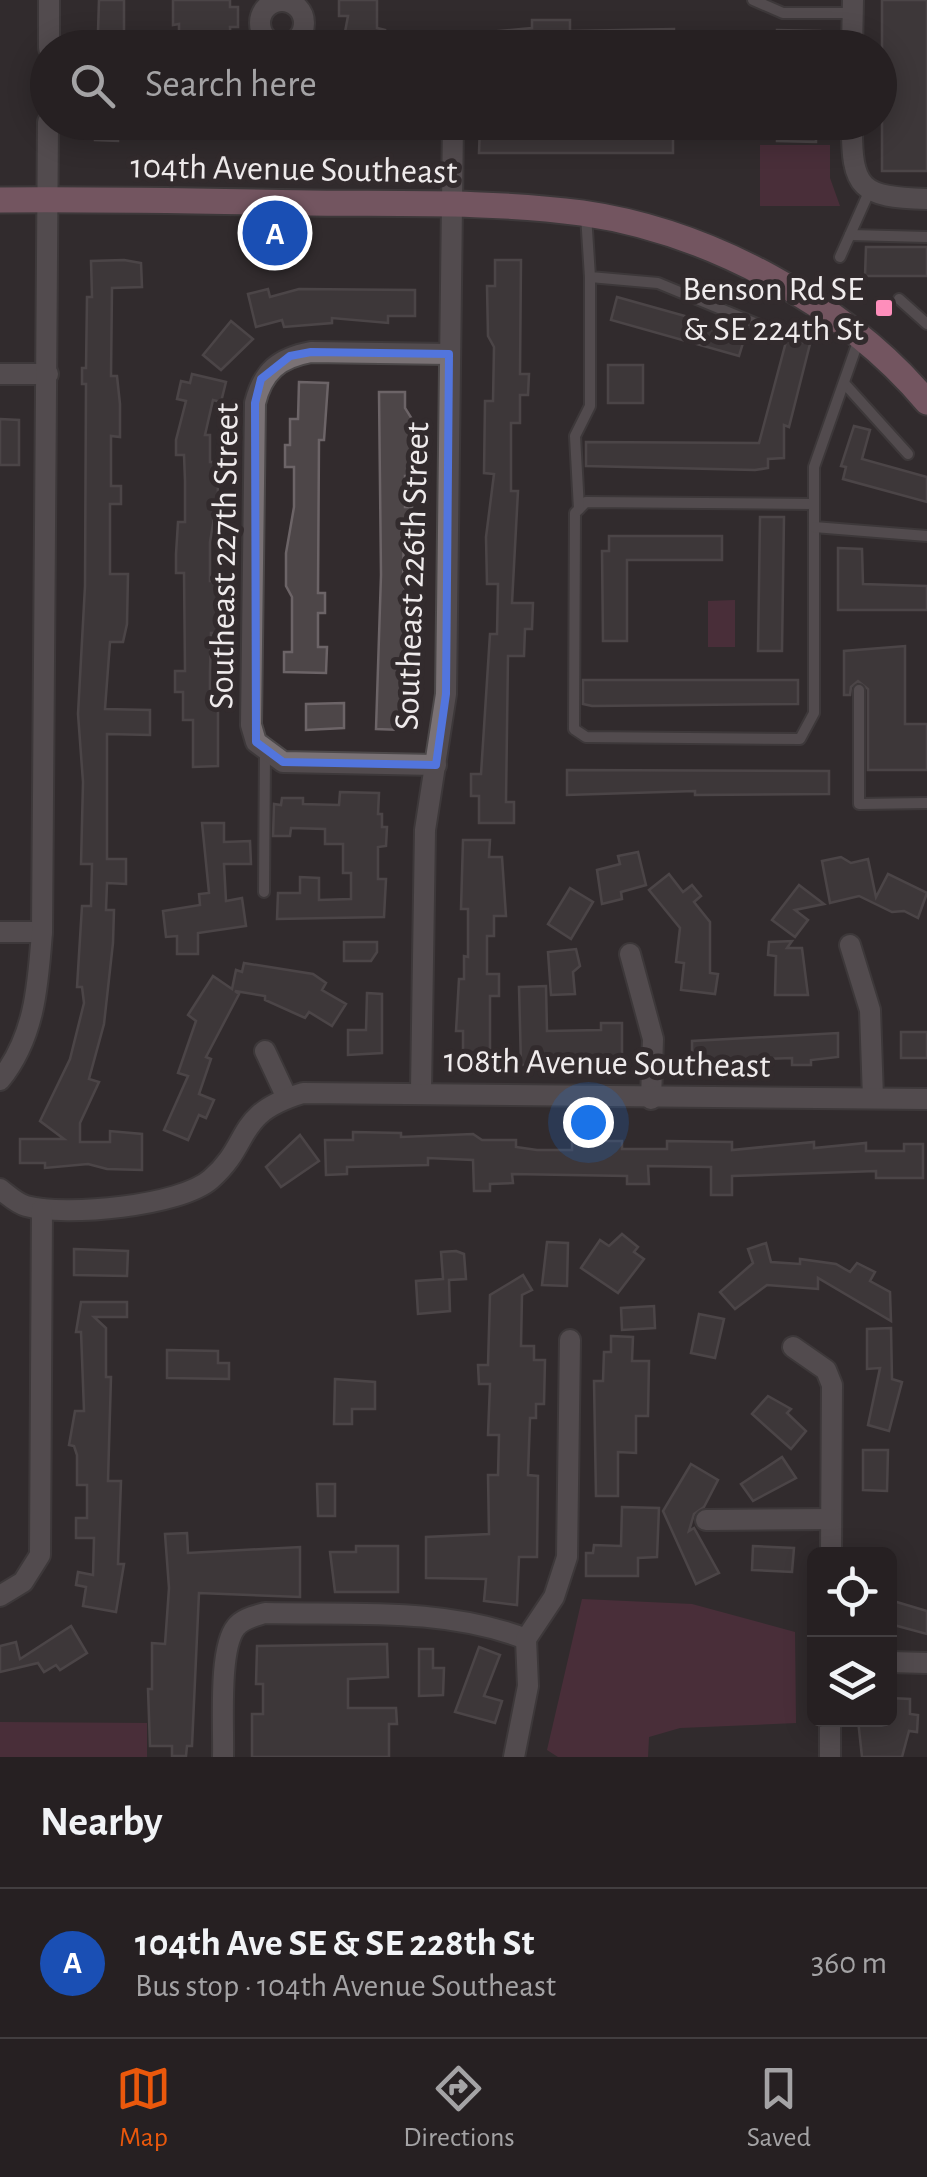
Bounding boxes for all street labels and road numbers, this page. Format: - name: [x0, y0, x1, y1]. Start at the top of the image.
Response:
- street label: 104th Avenue Southeast: [130, 149, 458, 190]
- street label: Southeast 227th Street: [204, 403, 245, 710]
- street label: Southeast 226th Street: [390, 421, 435, 731]
- street label: 108th Avenue Southeast: [443, 1043, 771, 1084]

